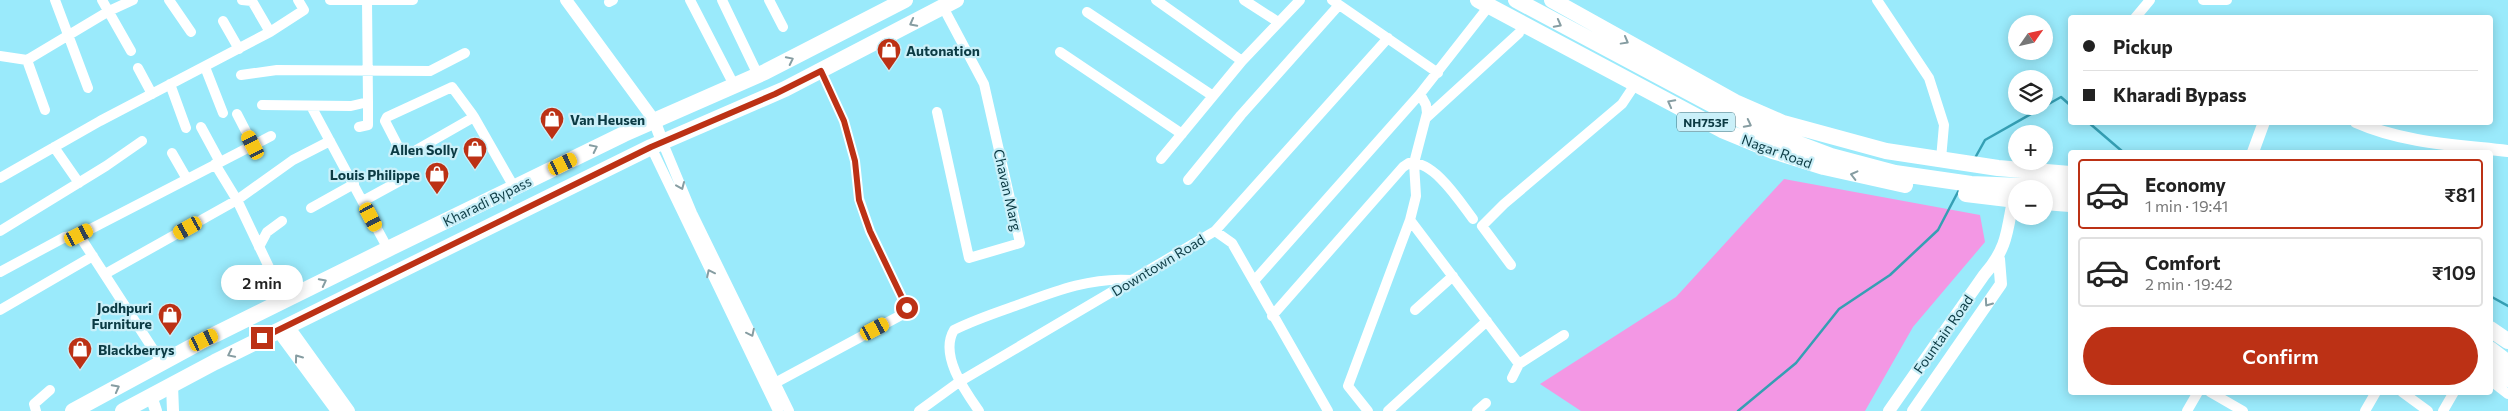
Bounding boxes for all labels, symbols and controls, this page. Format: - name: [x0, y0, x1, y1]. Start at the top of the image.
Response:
- north arrow: [2008, 15, 2052, 60]
- map controls: [2008, 15, 2053, 225]
- one-way arrow: [909, 17, 918, 27]
- one-way arrow: [1553, 17, 1562, 27]
- one-way arrow: [1620, 35, 1629, 45]
- text: Pickup: [2113, 35, 2173, 58]
- shop icon: Autonation: [876, 37, 902, 71]
- place label: Autonation: [906, 42, 980, 59]
- one-way arrow: [785, 56, 794, 66]
- button: layers: [2008, 70, 2053, 115]
- text: Kharadi Bypass: [2113, 83, 2247, 106]
- one-way arrow: [1667, 99, 1676, 109]
- shop icon: Van Heusen: [539, 106, 565, 140]
- place label: Van Heusen: [570, 111, 645, 128]
- road number: NH753F: [1677, 112, 1735, 132]
- one-way arrow: [1743, 118, 1752, 128]
- button: +: [2008, 125, 2053, 170]
- car: [239, 128, 266, 162]
- street label: Nagar Road: [1739, 130, 1815, 172]
- shop icon: Allen Solly: [462, 136, 488, 170]
- place label: Allen Solly: [390, 141, 458, 158]
- one-way arrow: [589, 144, 598, 155]
- street label: Chavan Marg: [990, 147, 1026, 233]
- car: [546, 151, 579, 177]
- shop icon: Louis Philippe: [424, 161, 450, 195]
- place label: Louis Philippe: [330, 166, 420, 183]
- one-way arrow: [1850, 170, 1858, 180]
- street label: Kharadi Bypass: [440, 172, 534, 230]
- icon: car: [2085, 172, 2130, 217]
- text: Economy: [2145, 173, 2226, 196]
- button: −: [2008, 180, 2053, 225]
- one-way arrow: [674, 181, 685, 190]
- text: ₹81: [2444, 183, 2476, 206]
- text: 1 min · 19:41: [2145, 196, 2228, 215]
- car: [357, 200, 384, 234]
- car: [171, 214, 204, 242]
- car: [62, 222, 95, 248]
- street label: Downtown Road: [1108, 230, 1208, 300]
- icon: car: [2085, 250, 2130, 295]
- text: Comfort: [2145, 251, 2221, 274]
- text: ₹109: [2432, 261, 2476, 284]
- callout: 2 min: [221, 266, 303, 300]
- one-way arrow: [706, 269, 716, 278]
- text: 2 min: [242, 273, 282, 292]
- text: 2 min · 19:42: [2145, 274, 2233, 293]
- one-way arrow: [317, 278, 326, 288]
- street label: Fountain Road: [1910, 291, 1976, 377]
- route start: [896, 297, 918, 319]
- one-way arrow: [1985, 297, 1994, 307]
- place label: Jodhpuri Furniture: [91, 299, 152, 332]
- shop icon: Jodhpuri Furniture: [157, 302, 183, 336]
- car: [858, 315, 891, 343]
- car: [187, 327, 220, 353]
- route end: [251, 327, 273, 349]
- button: Confirm: [2083, 327, 2478, 385]
- one-way arrow: [745, 328, 755, 337]
- shop icon: Blackberrys: [67, 336, 93, 370]
- place label: Blackberrys: [98, 341, 175, 358]
- one-way arrow: [228, 347, 237, 357]
- one-way arrow: [295, 354, 304, 364]
- one-way arrow: [110, 384, 119, 394]

